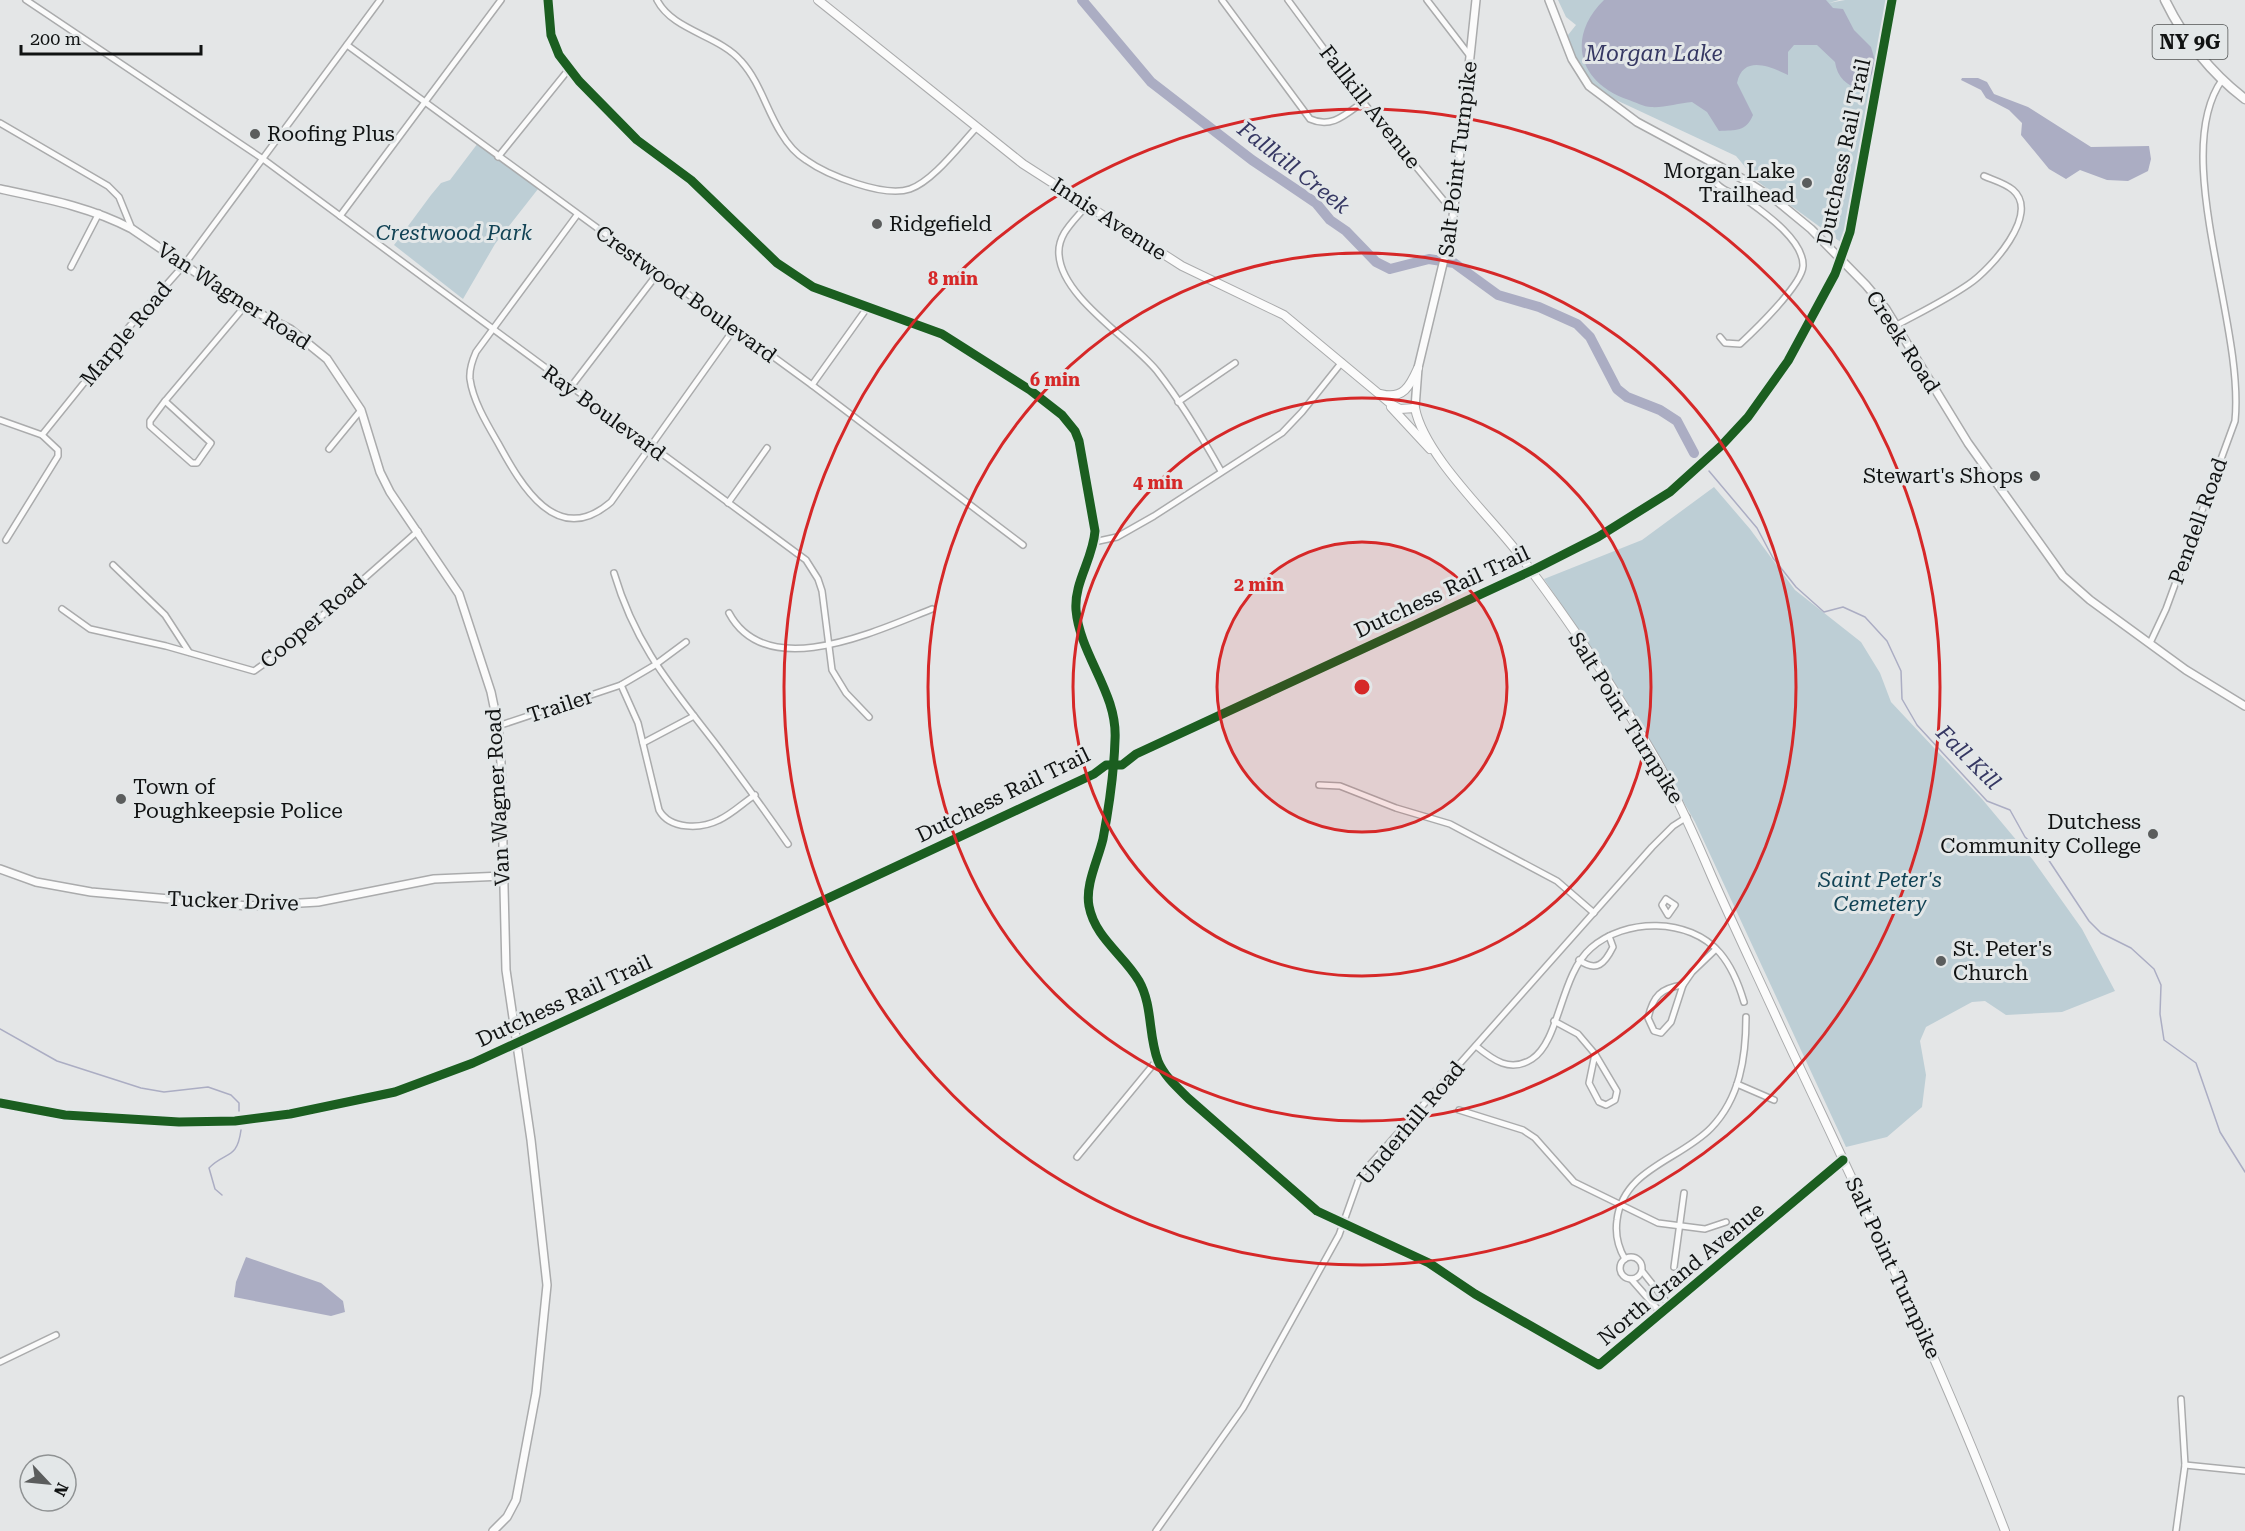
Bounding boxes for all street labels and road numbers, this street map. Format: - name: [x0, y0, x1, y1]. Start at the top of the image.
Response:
- road number: NY 9G: [2152, 25, 2228, 59]
- street label: Fallkill Avenue: [1315, 41, 1425, 173]
- street label: Dutchess Rail Trail: [1813, 56, 1876, 247]
- street label: Salt Point Turnpike: [1434, 60, 1482, 258]
- street label: Innis Avenue: [1047, 173, 1171, 265]
- street label: Crestwood Boulevard: [591, 220, 782, 368]
- street label: Van Wagner Road: [153, 237, 316, 355]
- street label: Marple Road: [76, 277, 177, 391]
- street label: Creek Road: [1861, 287, 1945, 398]
- street label: Ray Boulevard: [538, 360, 671, 466]
- street label: Pendell Road: [2164, 454, 2232, 587]
- street label: Dutchess Rail Trail: [1351, 541, 1534, 643]
- street label: Cooper Road: [255, 568, 371, 673]
- street label: Salt Point Turnpike: [1564, 628, 1688, 808]
- street label: Trailer: [524, 684, 596, 728]
- street label: Van Wagner Road: [481, 707, 515, 886]
- street label: Dutchess Rail Trail: [912, 742, 1094, 847]
- street label: Tucker Drive: [167, 887, 299, 915]
- street label: Dutchess Rail Trail: [473, 950, 656, 1052]
- street label: Underhill Road: [1352, 1056, 1470, 1190]
- street label: Salt Point Turnpike: [1840, 1174, 1946, 1362]
- street label: North Grand Avenue: [1593, 1198, 1769, 1350]

